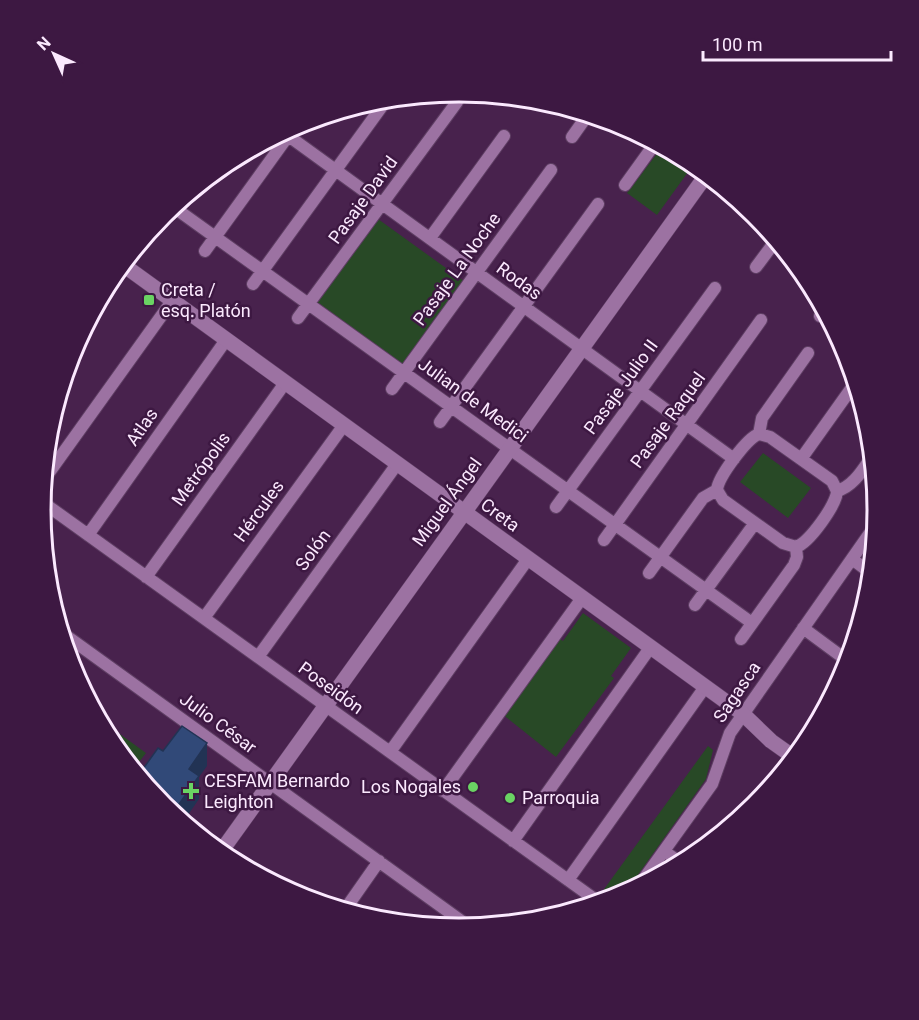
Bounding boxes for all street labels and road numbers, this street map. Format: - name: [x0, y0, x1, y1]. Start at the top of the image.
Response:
- street label: Pasaje David: [324, 152, 401, 248]
- street label: Pasaje La Noche: [409, 208, 505, 329]
- street label: Rodas: [493, 257, 546, 304]
- street label: Pasaje Julio II: [579, 335, 662, 438]
- street label: Julian de Medici: [414, 353, 532, 446]
- street label: Pasaje Raquel: [626, 368, 709, 472]
- street label: Atlas: [121, 404, 162, 450]
- street label: Metrópolis: [167, 428, 234, 510]
- street label: Miguel Ángel: [407, 453, 486, 550]
- street label: Hércules: [229, 476, 288, 546]
- street label: Creta: [477, 494, 524, 536]
- street label: Solón: [291, 525, 334, 574]
- street label: Poseidón: [295, 657, 368, 718]
- street label: Sagasca: [709, 657, 765, 726]
- street label: Julio César: [176, 688, 261, 757]

